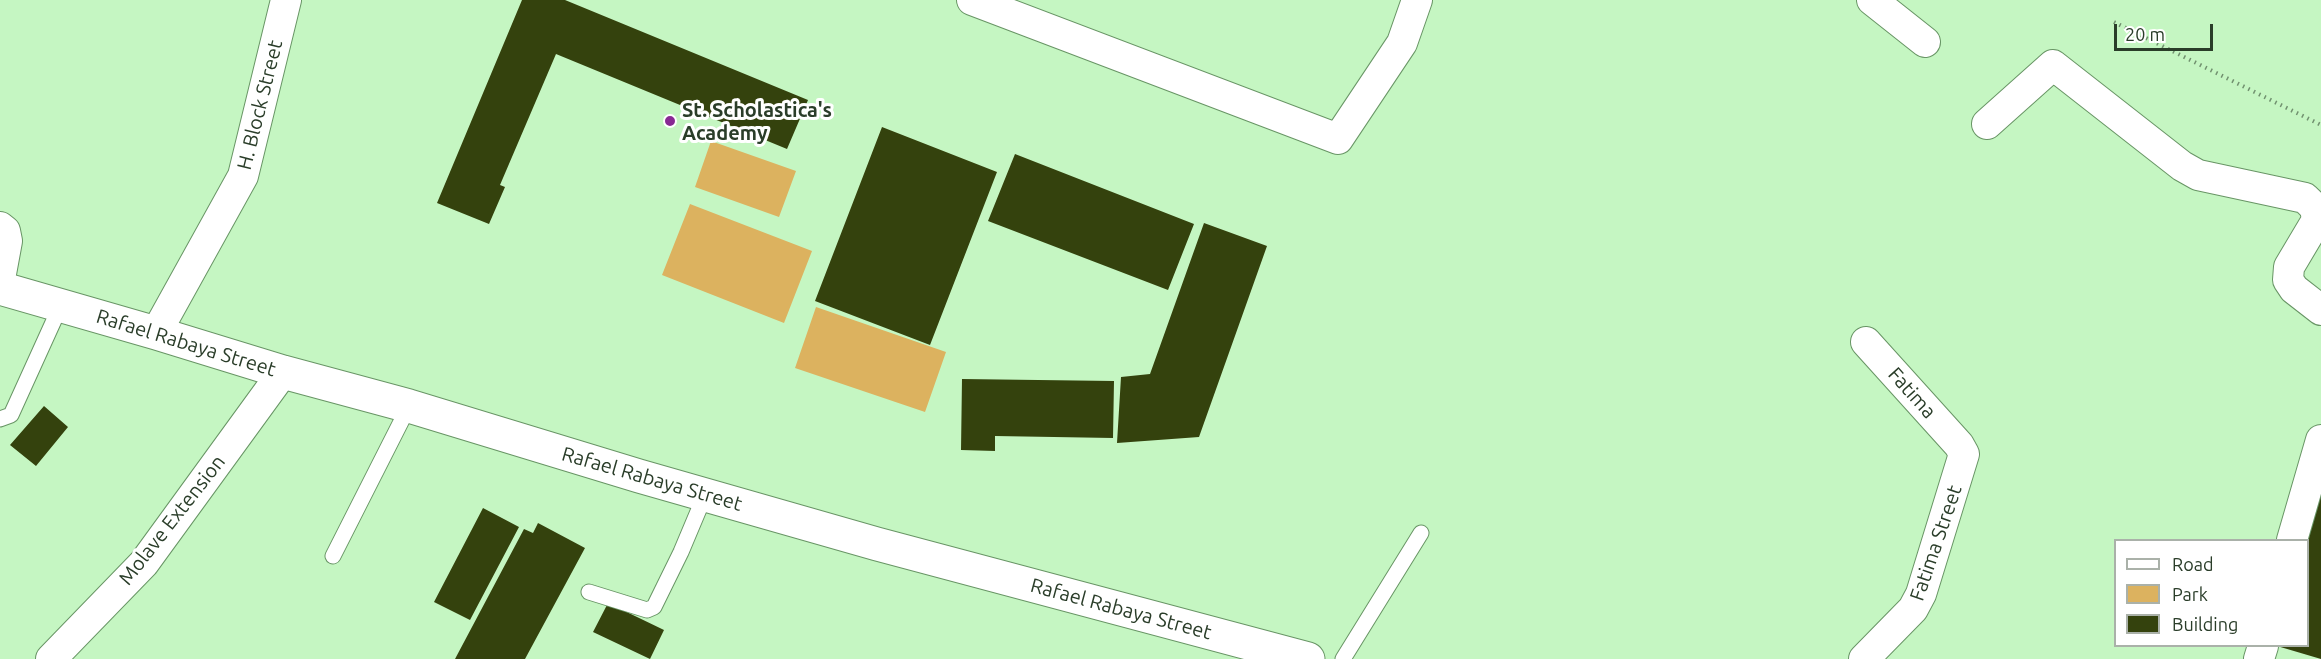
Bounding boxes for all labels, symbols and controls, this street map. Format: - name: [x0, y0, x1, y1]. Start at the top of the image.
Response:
- scale bar: [2117, 12, 2216, 50]
- text: 20 m: [2125, 24, 2165, 44]
- street label: H. Block Street: [232, 38, 288, 172]
- place label: St. Scholastica's Academy: [682, 98, 832, 145]
- marker: St. Scholastica's Academy: [663, 114, 677, 128]
- street label: Rafael Rabaya Street: [93, 304, 279, 382]
- street label: Fatima: [1883, 363, 1941, 423]
- street label: Rafael Rabaya Street: [559, 442, 745, 516]
- street label: Molave Extension: [114, 450, 230, 590]
- street label: Fatima Street: [1905, 482, 1967, 604]
- legend: [2114, 539, 2309, 647]
- text: Road: [2172, 554, 2214, 574]
- street label: Rafael Rabaya Street: [1028, 573, 1214, 645]
- text: Park: [2172, 584, 2208, 604]
- text: Building: [2172, 614, 2238, 634]

